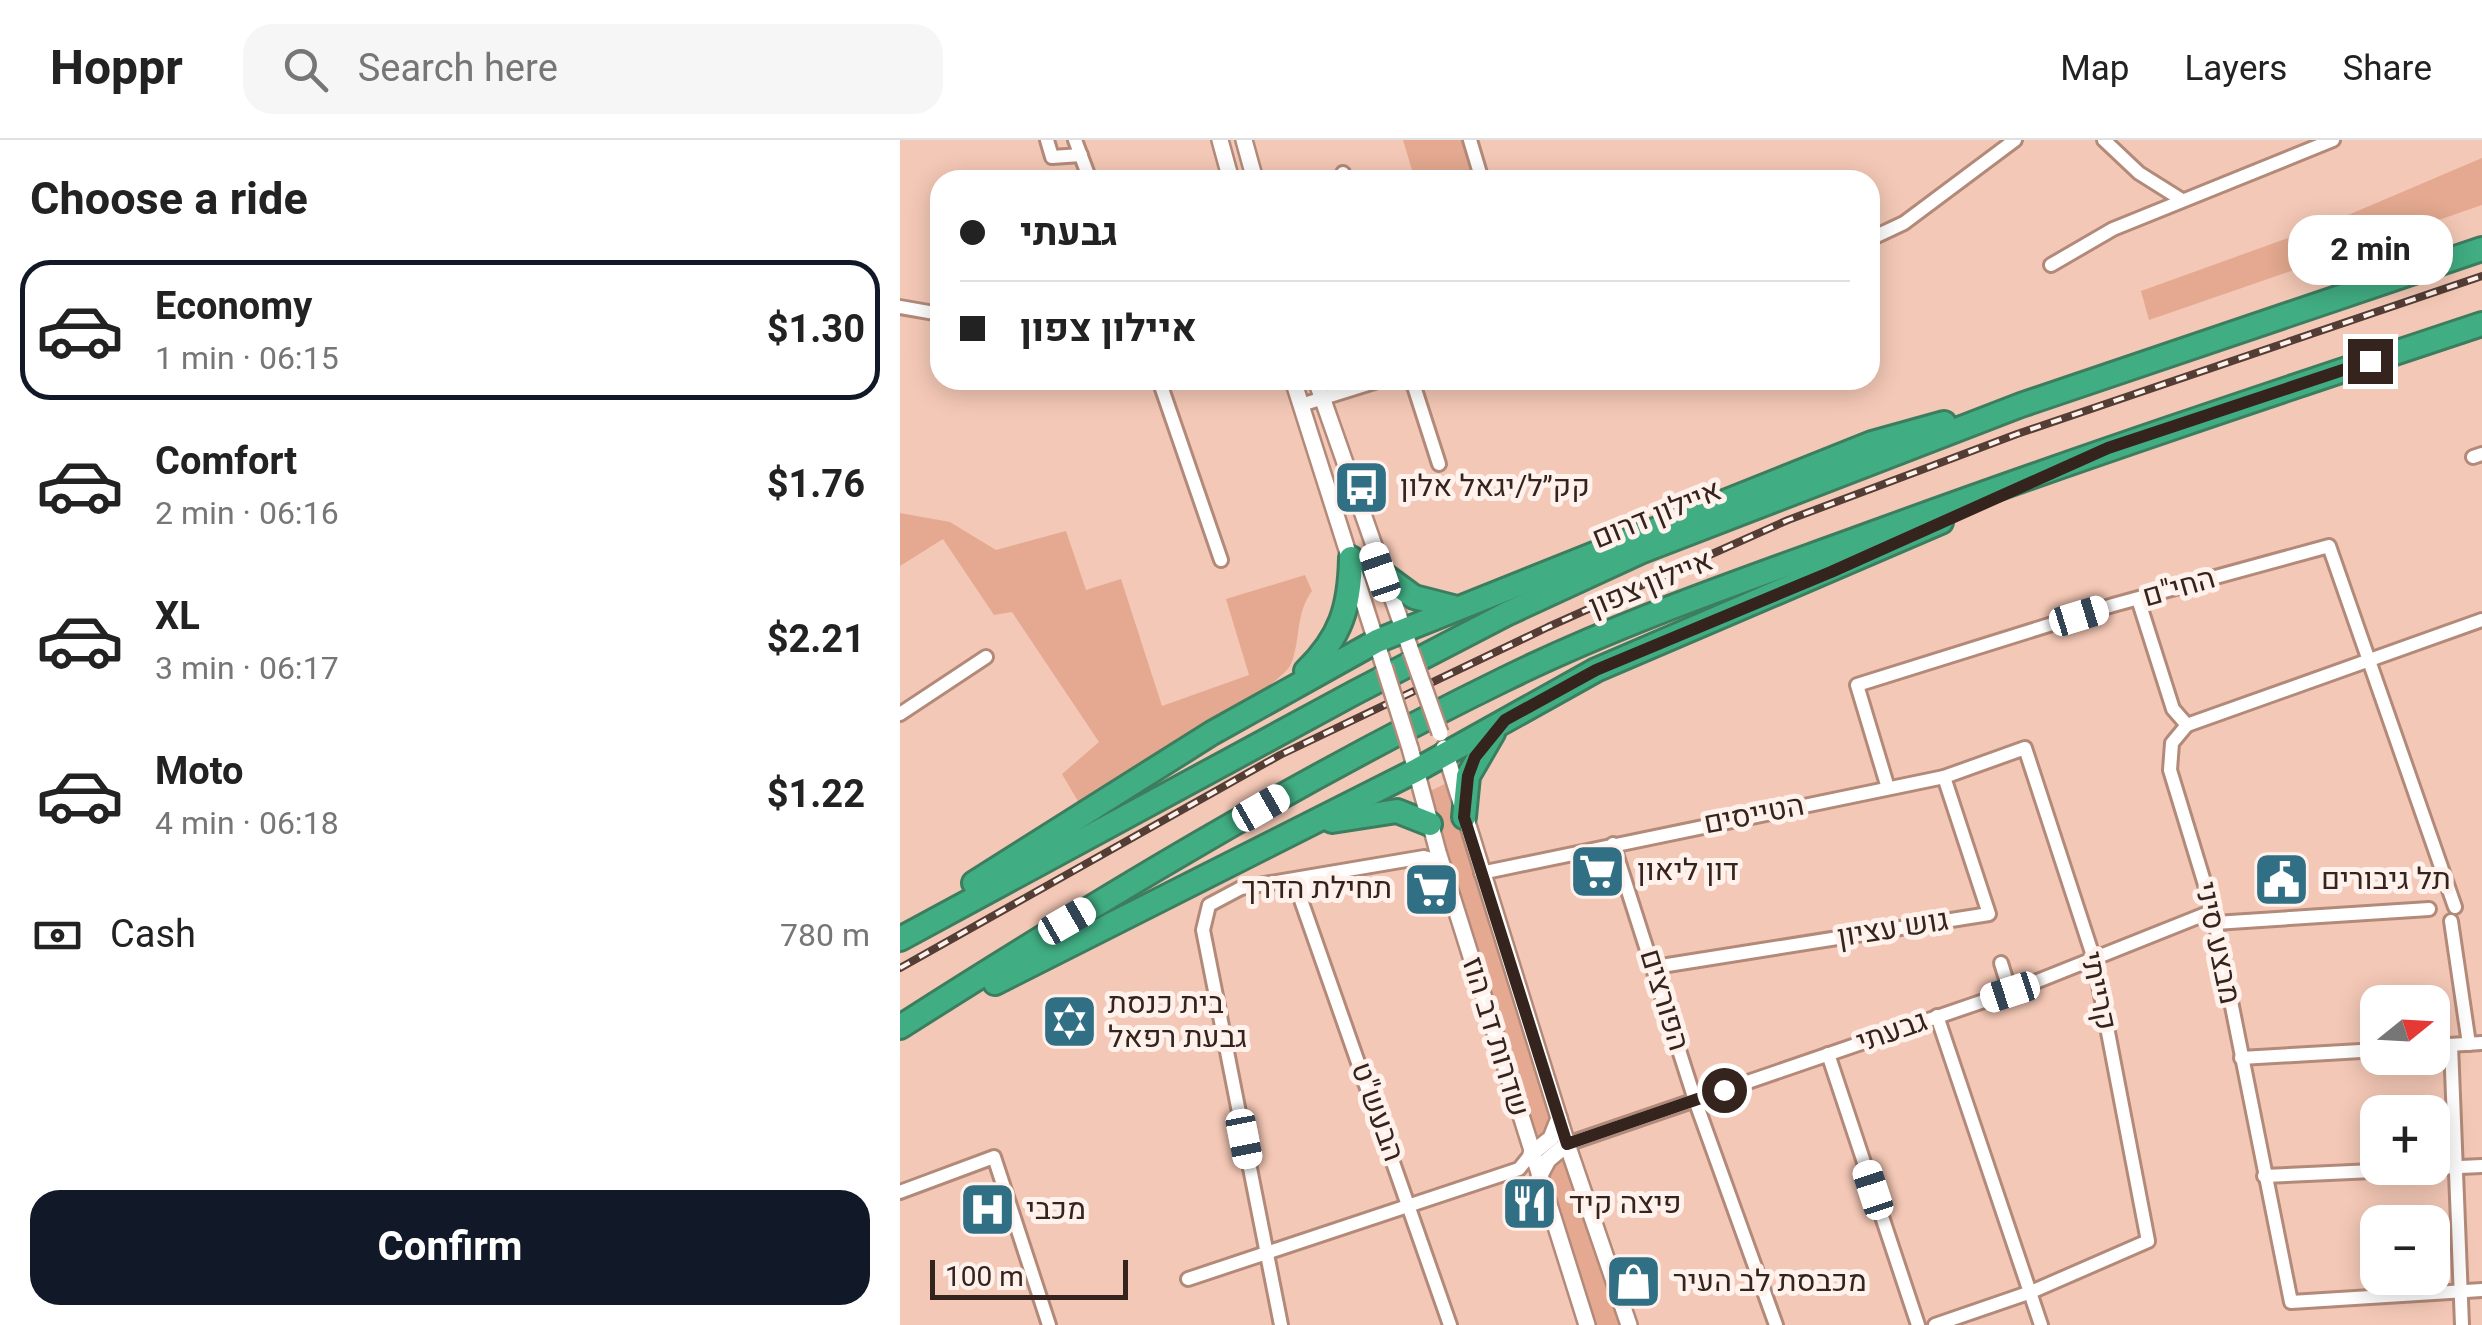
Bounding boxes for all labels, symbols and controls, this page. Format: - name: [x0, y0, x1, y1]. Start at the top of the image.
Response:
- search box: [243, 24, 943, 114]
- text: Hoppr: [50, 34, 183, 104]
- text: Search here: [358, 41, 558, 97]
- icon: search: [278, 42, 333, 97]
- text: Map: [2060, 43, 2129, 95]
- text: Layers: [2184, 43, 2287, 95]
- text: Share: [2342, 43, 2432, 95]
- text: Choose a ride: [30, 167, 308, 233]
- text: גבעתי: [1020, 205, 1118, 261]
- callout: 2 min: [2288, 216, 2452, 286]
- text: 2 min: [2330, 226, 2411, 273]
- text: Economy: [155, 279, 312, 335]
- icon: car: [35, 285, 125, 375]
- text: איילון צפון: [1020, 301, 1197, 357]
- text: $1.30: [767, 302, 865, 358]
- text: 1 min · 06:15: [155, 335, 339, 382]
- route end: [2348, 339, 2393, 384]
- text: Comfort: [155, 434, 297, 490]
- icon: car: [35, 440, 125, 530]
- text: $1.76: [767, 457, 865, 513]
- bus stop icon: קק״ל/יגאל אלון: [1331, 457, 1391, 517]
- place label: קק״ל/יגאל אלון: [1400, 465, 1590, 509]
- street label: איילון דרום: [1586, 469, 1728, 561]
- text: 2 min · 06:16: [155, 490, 339, 537]
- car: [1356, 539, 1404, 605]
- street label: איילון צפון: [1582, 539, 1720, 629]
- street label: החי"ם: [2138, 557, 2220, 619]
- text: XL: [155, 589, 200, 645]
- car: [2046, 593, 2112, 639]
- icon: car: [35, 595, 125, 685]
- text: $2.21: [767, 612, 865, 668]
- text: 3 min · 06:17: [155, 645, 339, 692]
- text: Moto: [155, 744, 244, 800]
- icon: car: [35, 750, 125, 840]
- text: $1.22: [767, 767, 865, 823]
- car: [1228, 780, 1294, 836]
- street label: הטייסים: [1700, 784, 1808, 846]
- text: 4 min · 06:18: [155, 800, 339, 847]
- supermarket icon: דון ליאון: [1568, 841, 1628, 901]
- place label: דון ליאון: [1637, 849, 1739, 893]
- public building icon: תל גיבורים: [2252, 850, 2312, 910]
- place label: תל גיבורים: [2321, 858, 2451, 902]
- supermarket icon: תחילת הדרך: [1401, 859, 1461, 919]
- place label: תחילת הדרך: [1242, 867, 1392, 911]
- street label: מבצע סיני: [2183, 878, 2251, 1008]
- car: [1034, 893, 1100, 949]
- street label: גוש עציון: [1834, 899, 1952, 959]
- text: Cash: [110, 907, 196, 963]
- icon: cash: [30, 908, 85, 963]
- text: 780 m: [780, 912, 870, 959]
- street label: הפורצים: [1628, 944, 1700, 1056]
- street label: קרייתי: [2068, 948, 2128, 1034]
- street label: שדרות דב הוז: [1450, 952, 1540, 1122]
- car: [1977, 968, 2043, 1016]
- place label: בית כנסת גבעת רפאל: [1108, 982, 1247, 1060]
- north arrow: [2360, 985, 2450, 1075]
- map controls: [2360, 985, 2450, 1295]
- synagogue icon: בית כנסת גבעת רפאל: [1039, 991, 1099, 1051]
- street label: גבעתי: [1851, 999, 1933, 1065]
- street label: הבעש"ט: [1339, 1056, 1415, 1168]
- route start: [1702, 1068, 1747, 1113]
- button: +: [2360, 1095, 2450, 1185]
- car: [1224, 1107, 1264, 1171]
- car: [1849, 1157, 1897, 1223]
- restaurant icon: פיצה קיד: [1500, 1174, 1560, 1234]
- hospital icon: מכבי: [957, 1180, 1017, 1240]
- place label: פיצה קיד: [1569, 1182, 1682, 1226]
- place label: מכבי: [1026, 1188, 1086, 1232]
- button: Confirm: [30, 1190, 870, 1305]
- button: −: [2360, 1205, 2450, 1295]
- shop icon: מכבסת לב העיר: [1604, 1252, 1664, 1312]
- scale bar: [930, 1255, 1128, 1300]
- text: 100 m: [945, 1257, 1024, 1298]
- place label: מכבסת לב העיר: [1673, 1260, 1867, 1304]

